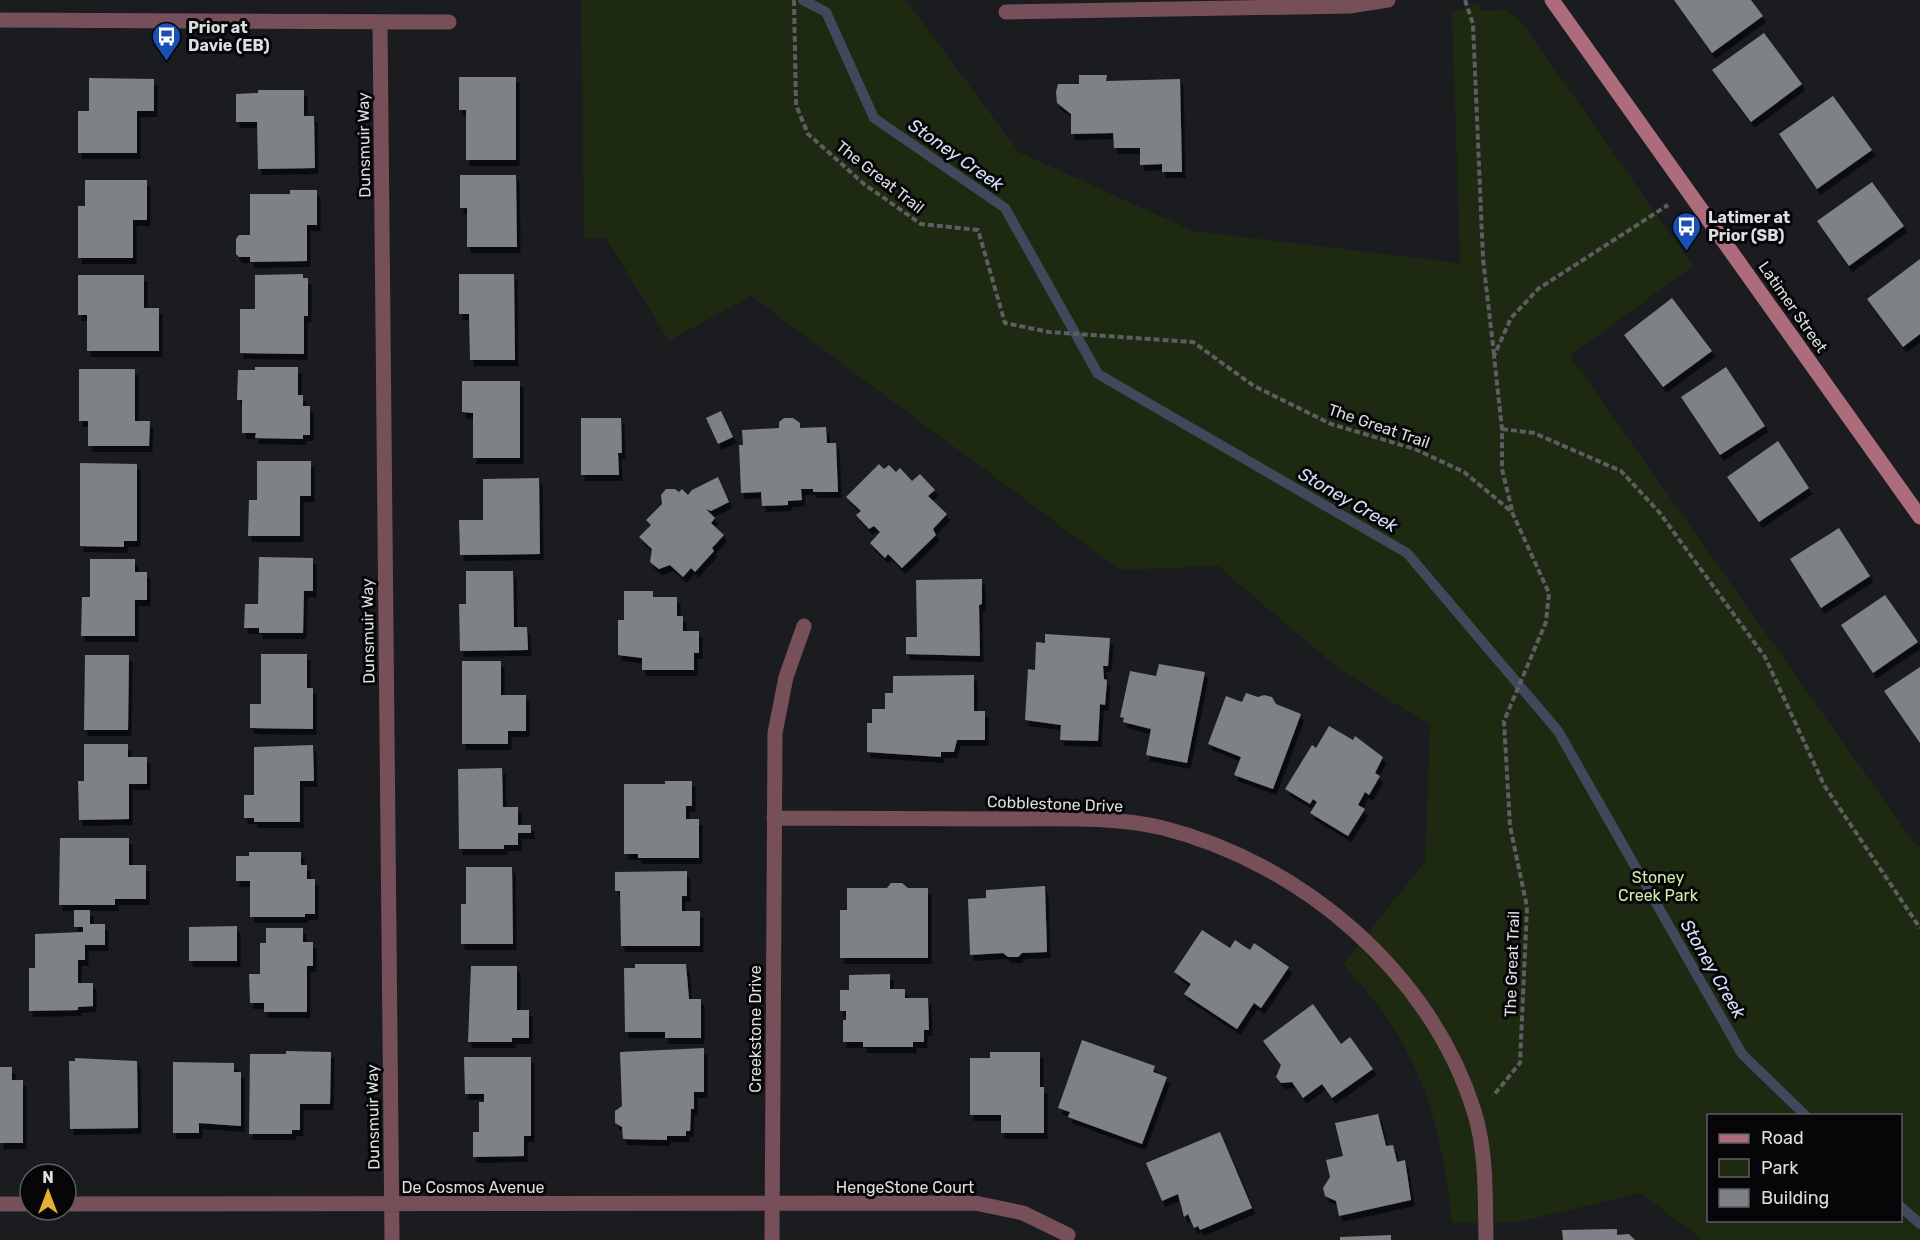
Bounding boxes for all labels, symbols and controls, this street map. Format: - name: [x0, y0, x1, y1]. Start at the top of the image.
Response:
- place label: Prior at Davie (EB): [188, 18, 270, 55]
- bus stop icon: Prior at Davie (EB): [151, 20, 183, 62]
- street label: Dunsmuir Way: [354, 92, 374, 198]
- water label: Stoney Creek: [904, 114, 1008, 196]
- street label: The Great Trail: [832, 137, 928, 217]
- place label: Latimer at Prior (SB): [1708, 208, 1791, 245]
- bus stop icon: Latimer at Prior (SB): [1671, 210, 1703, 252]
- street label: Latimer Street: [1755, 258, 1831, 356]
- street label: The Great Trail: [1326, 400, 1432, 452]
- water label: Stoney Creek: [1294, 463, 1402, 538]
- street label: Dunsmuir Way: [358, 578, 378, 684]
- street label: Cobblestone Drive: [987, 792, 1124, 816]
- park label: Stoney Creek Park: [1618, 868, 1699, 905]
- street label: The Great Trail: [1501, 911, 1523, 1017]
- water label: Stoney Creek: [1676, 915, 1751, 1023]
- street label: Creekstone Drive: [746, 965, 765, 1093]
- street label: Dunsmuir Way: [363, 1064, 383, 1170]
- legend: [1707, 1114, 1902, 1222]
- text: Road: [1761, 1127, 1804, 1149]
- text: Park: [1761, 1157, 1799, 1179]
- north arrow: [18, 1162, 78, 1222]
- text: N: [42, 1168, 54, 1187]
- street label: De Cosmos Avenue: [401, 1178, 545, 1197]
- street label: HengeStone Court: [836, 1178, 974, 1197]
- text: Building: [1761, 1187, 1829, 1209]

